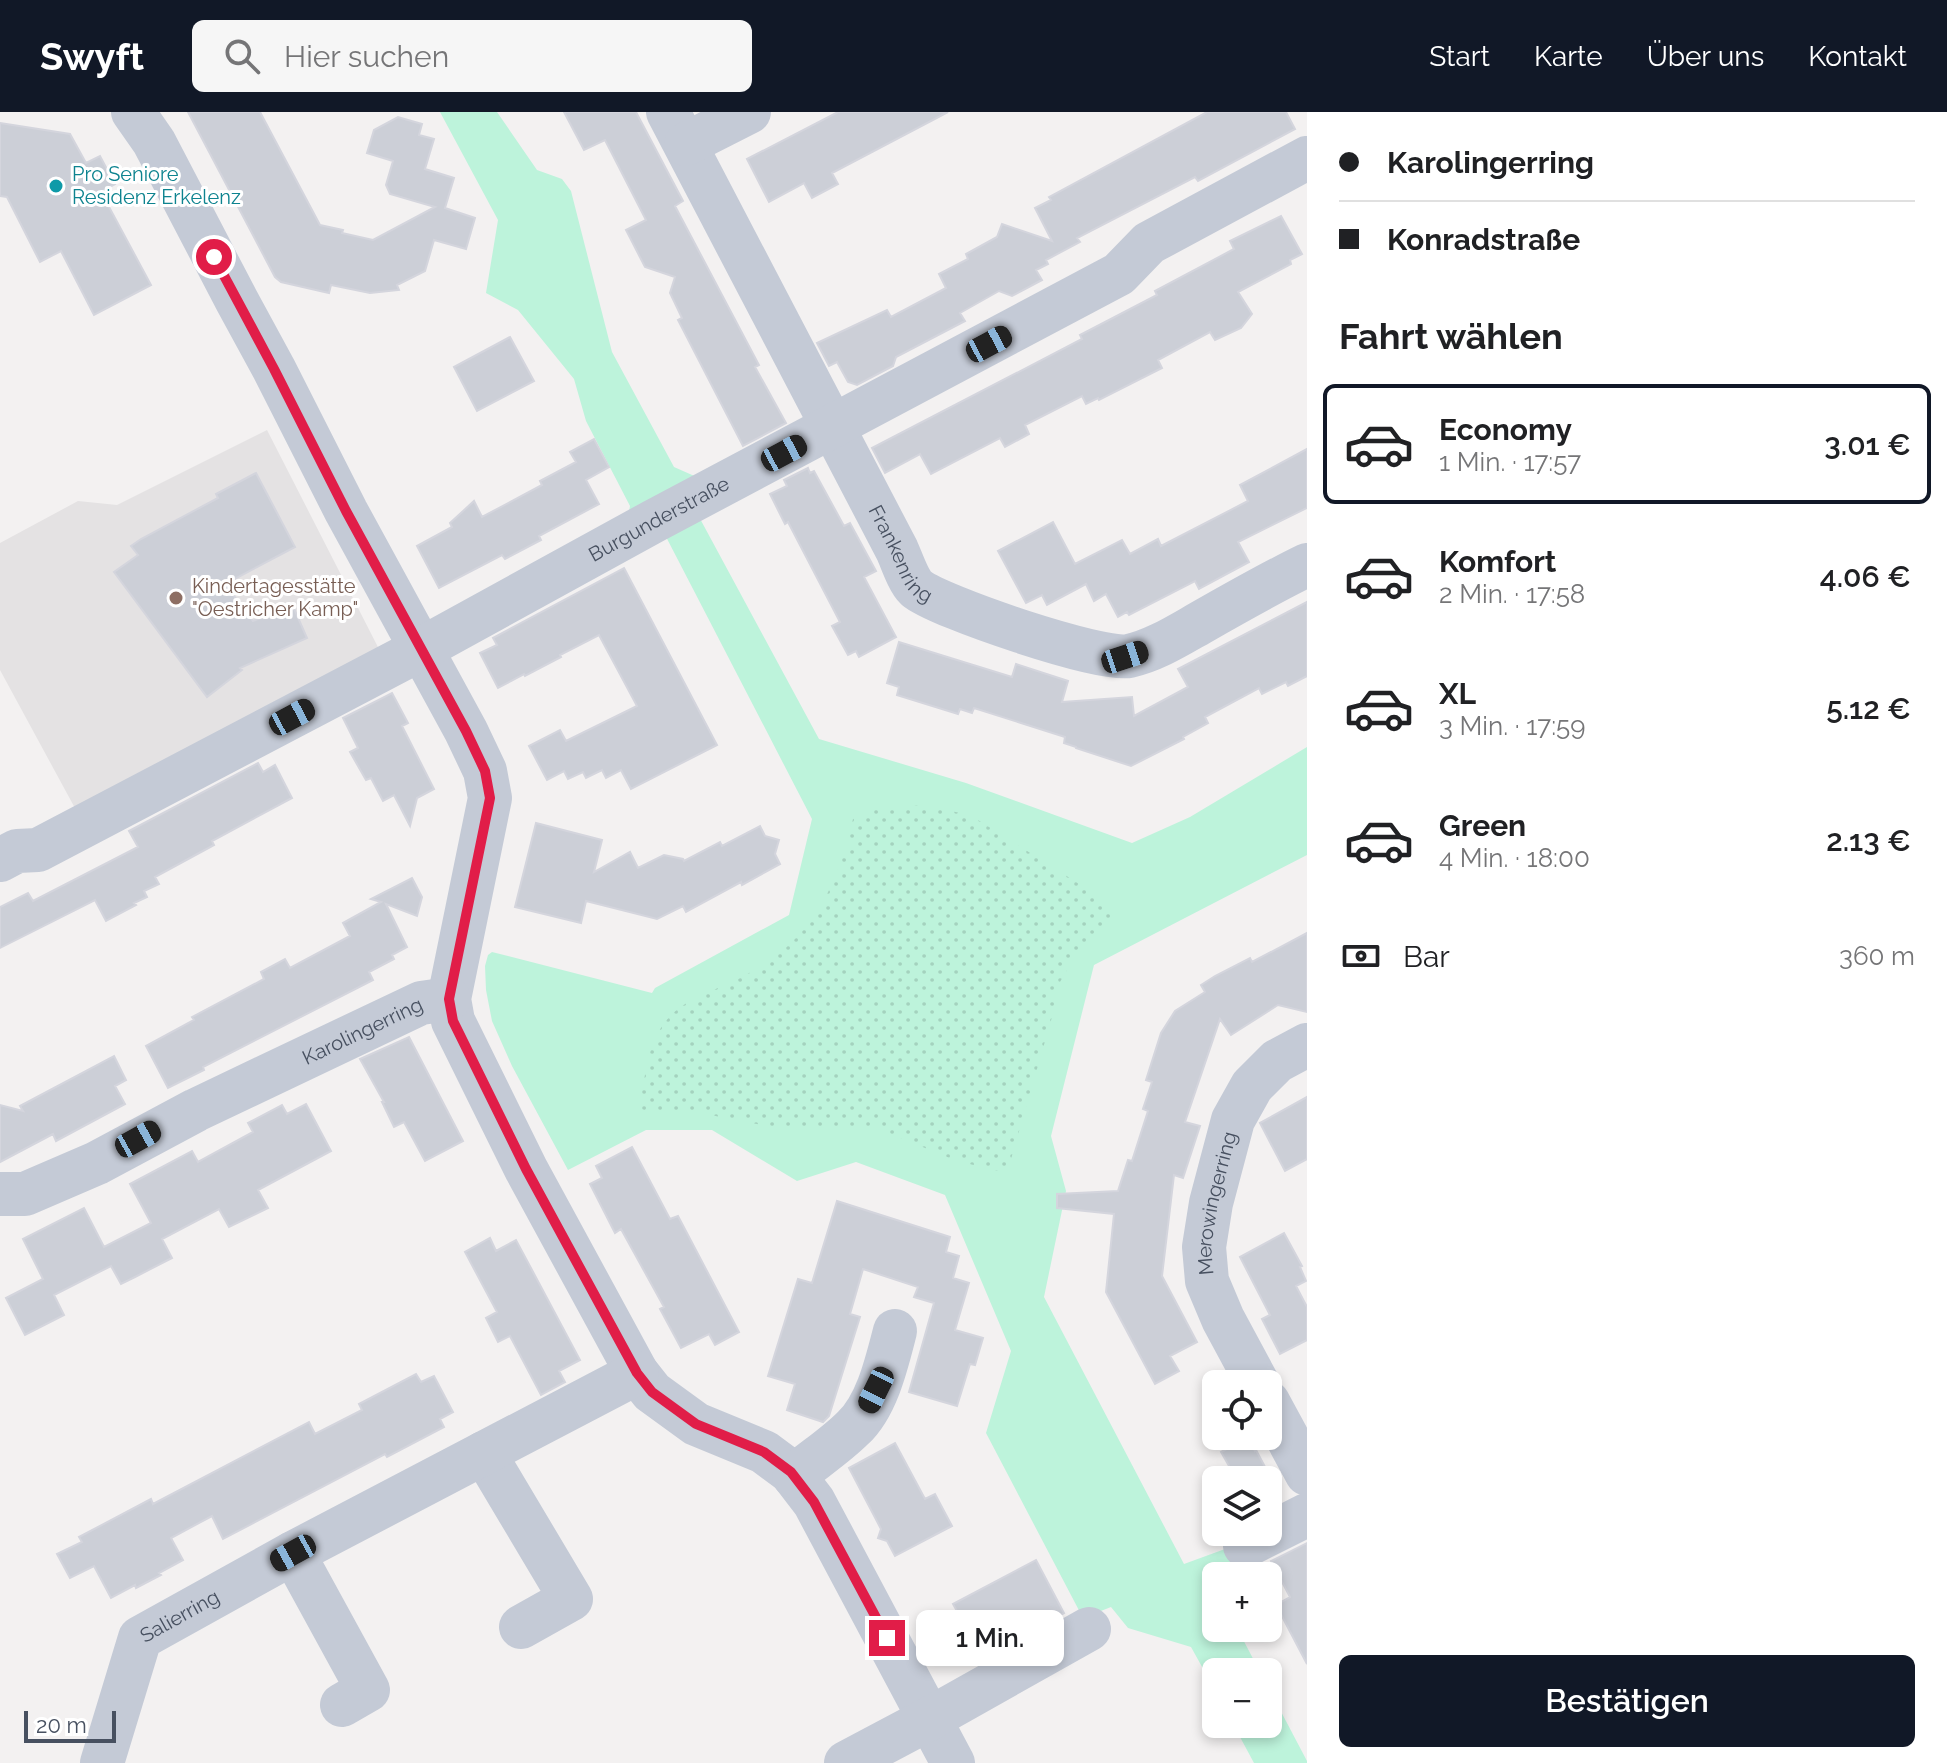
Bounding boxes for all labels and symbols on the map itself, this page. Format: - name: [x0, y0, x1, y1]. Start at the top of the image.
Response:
- place label: Pro Seniore Residenz Erkelenz: [72, 162, 241, 209]
- marker: Pro Seniore Residenz Erkelenz: [47, 177, 65, 195]
- route start: [196, 239, 232, 275]
- car: [962, 322, 1016, 366]
- car: [757, 431, 811, 475]
- street label: Burgunderstraße: [584, 471, 734, 567]
- street label: Frankenring: [864, 501, 937, 608]
- place label: Kindertagesstätte "Oestricher Kamp": [192, 574, 358, 621]
- marker: Kindertagesstätte "Oestricher Kamp": [167, 589, 185, 607]
- car: [1098, 638, 1152, 676]
- car: [265, 695, 319, 739]
- street label: Karolingerring: [298, 992, 427, 1070]
- car: [111, 1117, 165, 1161]
- street label: Merowingerring: [1192, 1129, 1241, 1276]
- car: [855, 1363, 897, 1417]
- car: [266, 1531, 320, 1575]
- street label: Salierring: [136, 1584, 224, 1648]
- callout: 1 Min.: [915, 1610, 1063, 1666]
- route end: [869, 1620, 905, 1656]
- scale bar: [24, 1707, 116, 1743]

